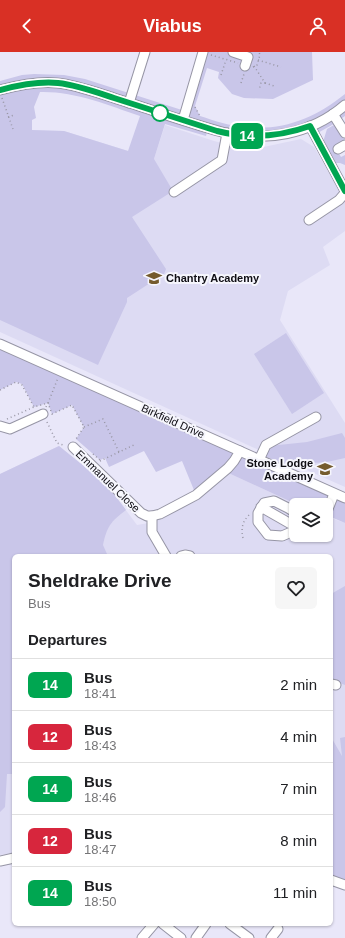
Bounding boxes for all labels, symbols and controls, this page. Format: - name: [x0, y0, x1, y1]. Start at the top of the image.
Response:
- icon: back: [16, 15, 38, 37]
- icon: person: [307, 15, 329, 37]
- text: Viabus: [143, 16, 202, 36]
- unlabelled marker: [151, 104, 169, 122]
- line badge: 14: [229, 123, 265, 149]
- text: 14: [239, 128, 255, 144]
- school or university icon: Chantry Academy: [145, 269, 163, 287]
- place label: Chantry Academy: [166, 272, 260, 284]
- street label: Birkfield Drive: [140, 402, 206, 440]
- street label: Emmanuel Close: [74, 448, 142, 514]
- place label: Stone Lodge Academy: [246, 457, 314, 482]
- school or university icon: Stone Lodge Academy: [316, 460, 334, 478]
- map controls: [289, 498, 333, 542]
- button: layers: [289, 498, 333, 542]
- button: heart: [275, 567, 317, 609]
- text: Sheldrake Drive: [28, 570, 172, 591]
- text: Bus: [28, 596, 50, 611]
- text: Departures: [28, 631, 107, 648]
- text: Bus: [84, 669, 112, 686]
- text: 2 min: [280, 676, 317, 693]
- text: 14: [42, 677, 58, 693]
- text: 18:41: [84, 686, 117, 701]
- text: Bus: [84, 721, 112, 738]
- text: 4 min: [280, 728, 317, 745]
- text: 12: [42, 729, 58, 745]
- text: 18:43: [84, 738, 117, 753]
- text: Bus: [84, 773, 112, 790]
- text: 7 min: [280, 780, 317, 797]
- text: 14: [42, 781, 58, 797]
- text: 18:46: [84, 790, 117, 805]
- text: Bus: [84, 825, 112, 842]
- text: 8 min: [280, 832, 317, 849]
- text: 12: [42, 833, 58, 849]
- text: 18:47: [84, 842, 117, 857]
- text: Bus: [84, 877, 112, 894]
- text: 11 min: [273, 884, 317, 901]
- text: 14: [42, 885, 58, 901]
- text: 18:50: [84, 894, 117, 909]

